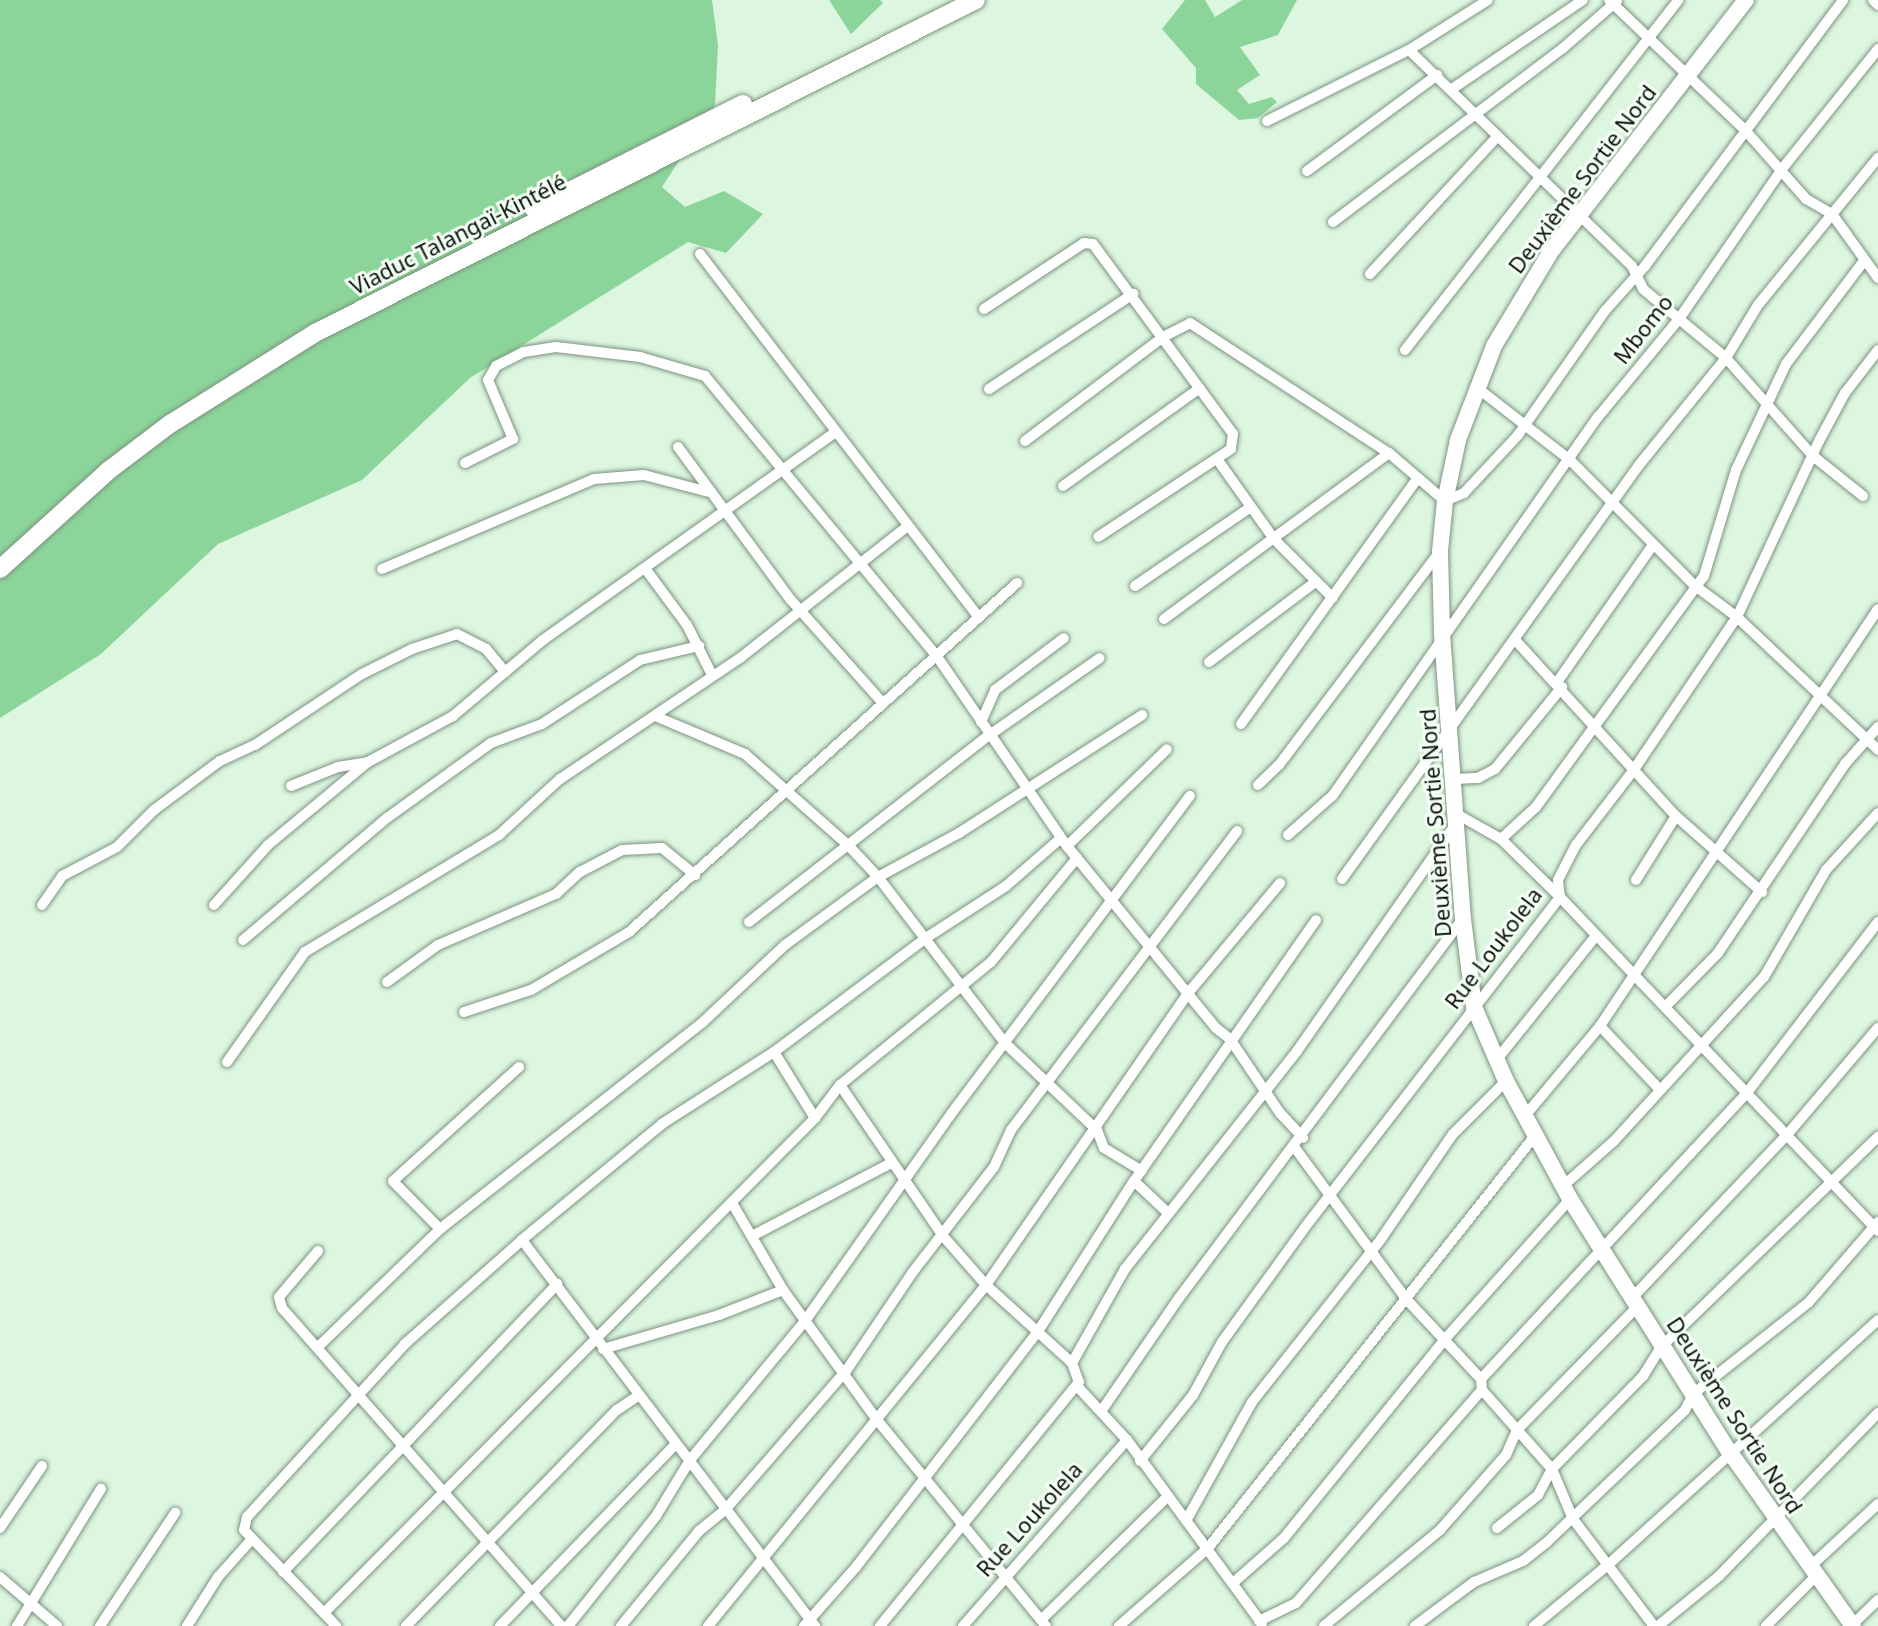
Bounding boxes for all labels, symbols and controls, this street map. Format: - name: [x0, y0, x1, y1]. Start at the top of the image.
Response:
- street label: Deuxième Sortie Nord: [1503, 80, 1661, 278]
- street label: Viaduc Talangaï-Kintélé: [346, 168, 570, 300]
- street label: Mbomo: [1608, 289, 1678, 369]
- street label: Deuxième Sortie Nord: [1414, 708, 1456, 938]
- street label: Rue Loukolela: [1439, 882, 1547, 1014]
- street label: Deuxième Sortie Nord: [1662, 1312, 1808, 1518]
- street label: Rue Loukolela: [971, 1456, 1087, 1582]

